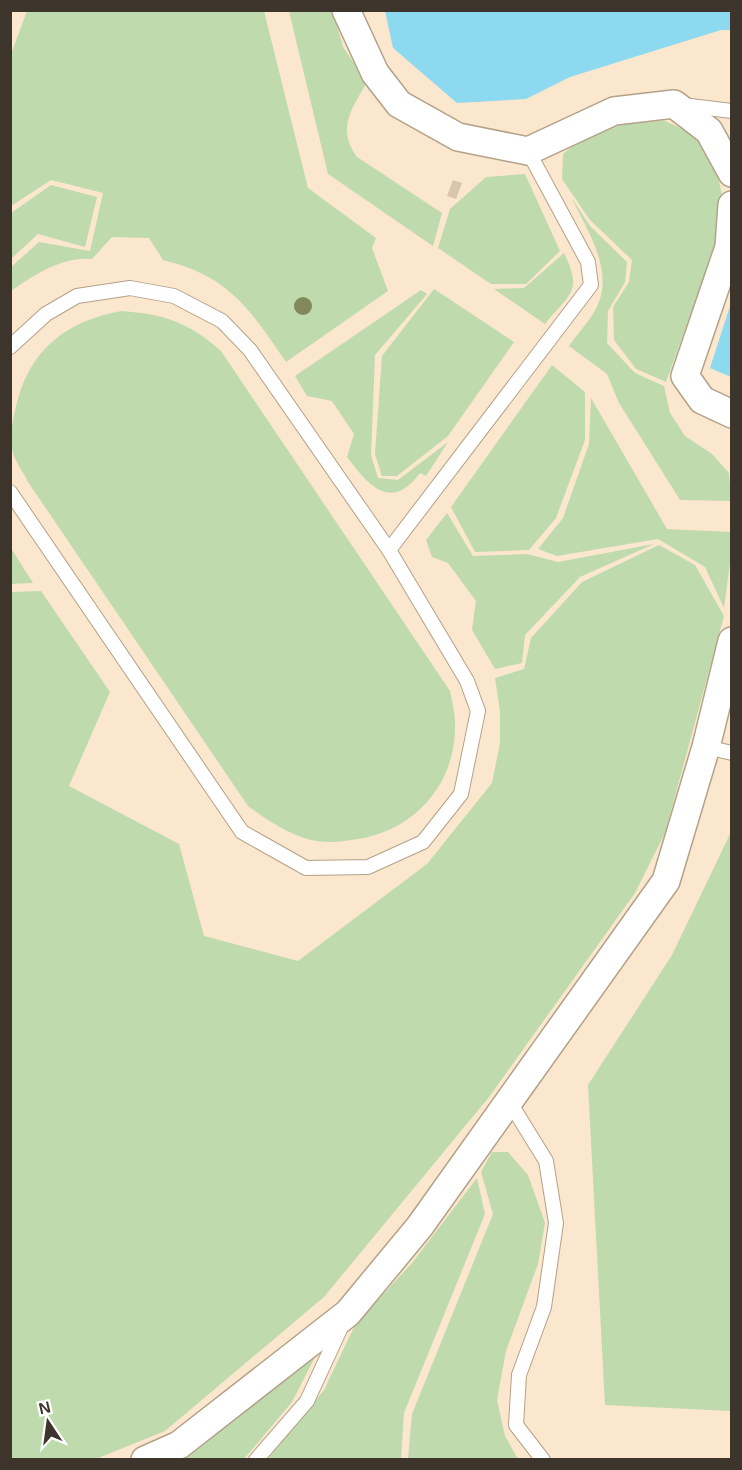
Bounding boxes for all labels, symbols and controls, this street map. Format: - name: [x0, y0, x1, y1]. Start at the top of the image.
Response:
- north arrow: [18, 1392, 78, 1452]
- text: N: [37, 1398, 52, 1417]

